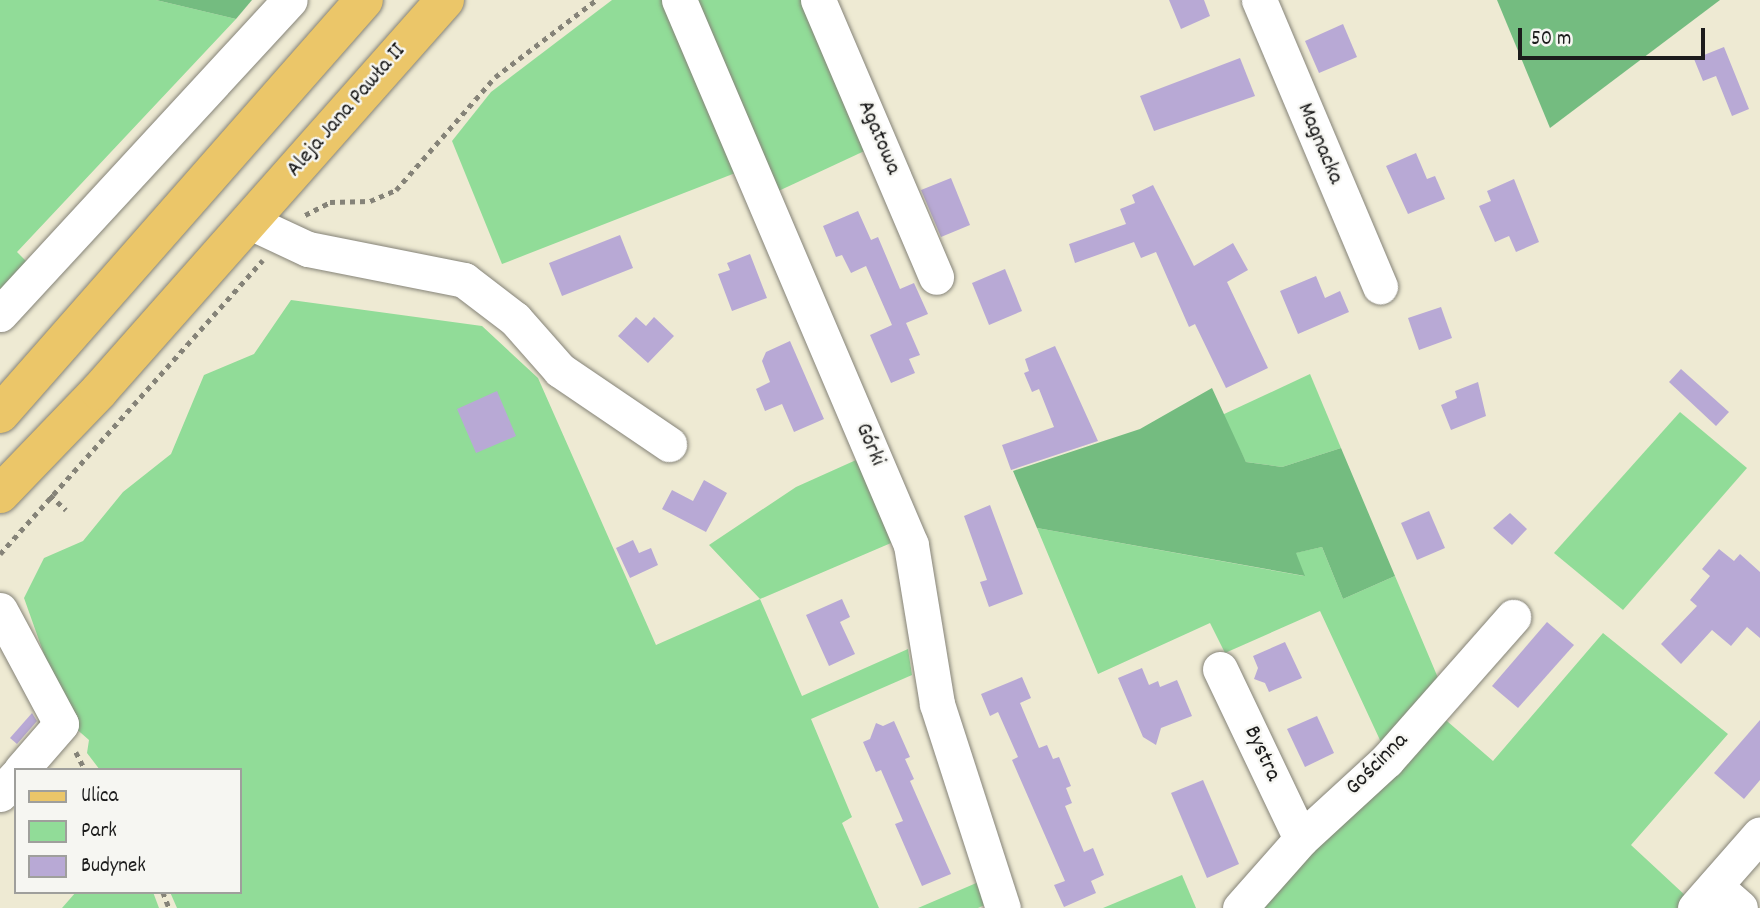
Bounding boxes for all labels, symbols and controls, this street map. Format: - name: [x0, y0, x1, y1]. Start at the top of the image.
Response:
- scale bar: [1522, 14, 1709, 58]
- text: 50 m: [1531, 25, 1571, 55]
- street label: Aleja Jana Pawła II: [281, 38, 413, 184]
- street label: Agatowa: [850, 97, 906, 179]
- street label: Magnacka: [1290, 99, 1348, 189]
- street label: Górki: [848, 419, 890, 471]
- street label: Bystra: [1236, 722, 1286, 786]
- street label: Gościnna: [1341, 728, 1415, 802]
- legend: [14, 768, 242, 894]
- text: Ulica: [81, 782, 118, 812]
- text: Park: [81, 817, 117, 847]
- text: Budynek: [81, 852, 146, 882]

